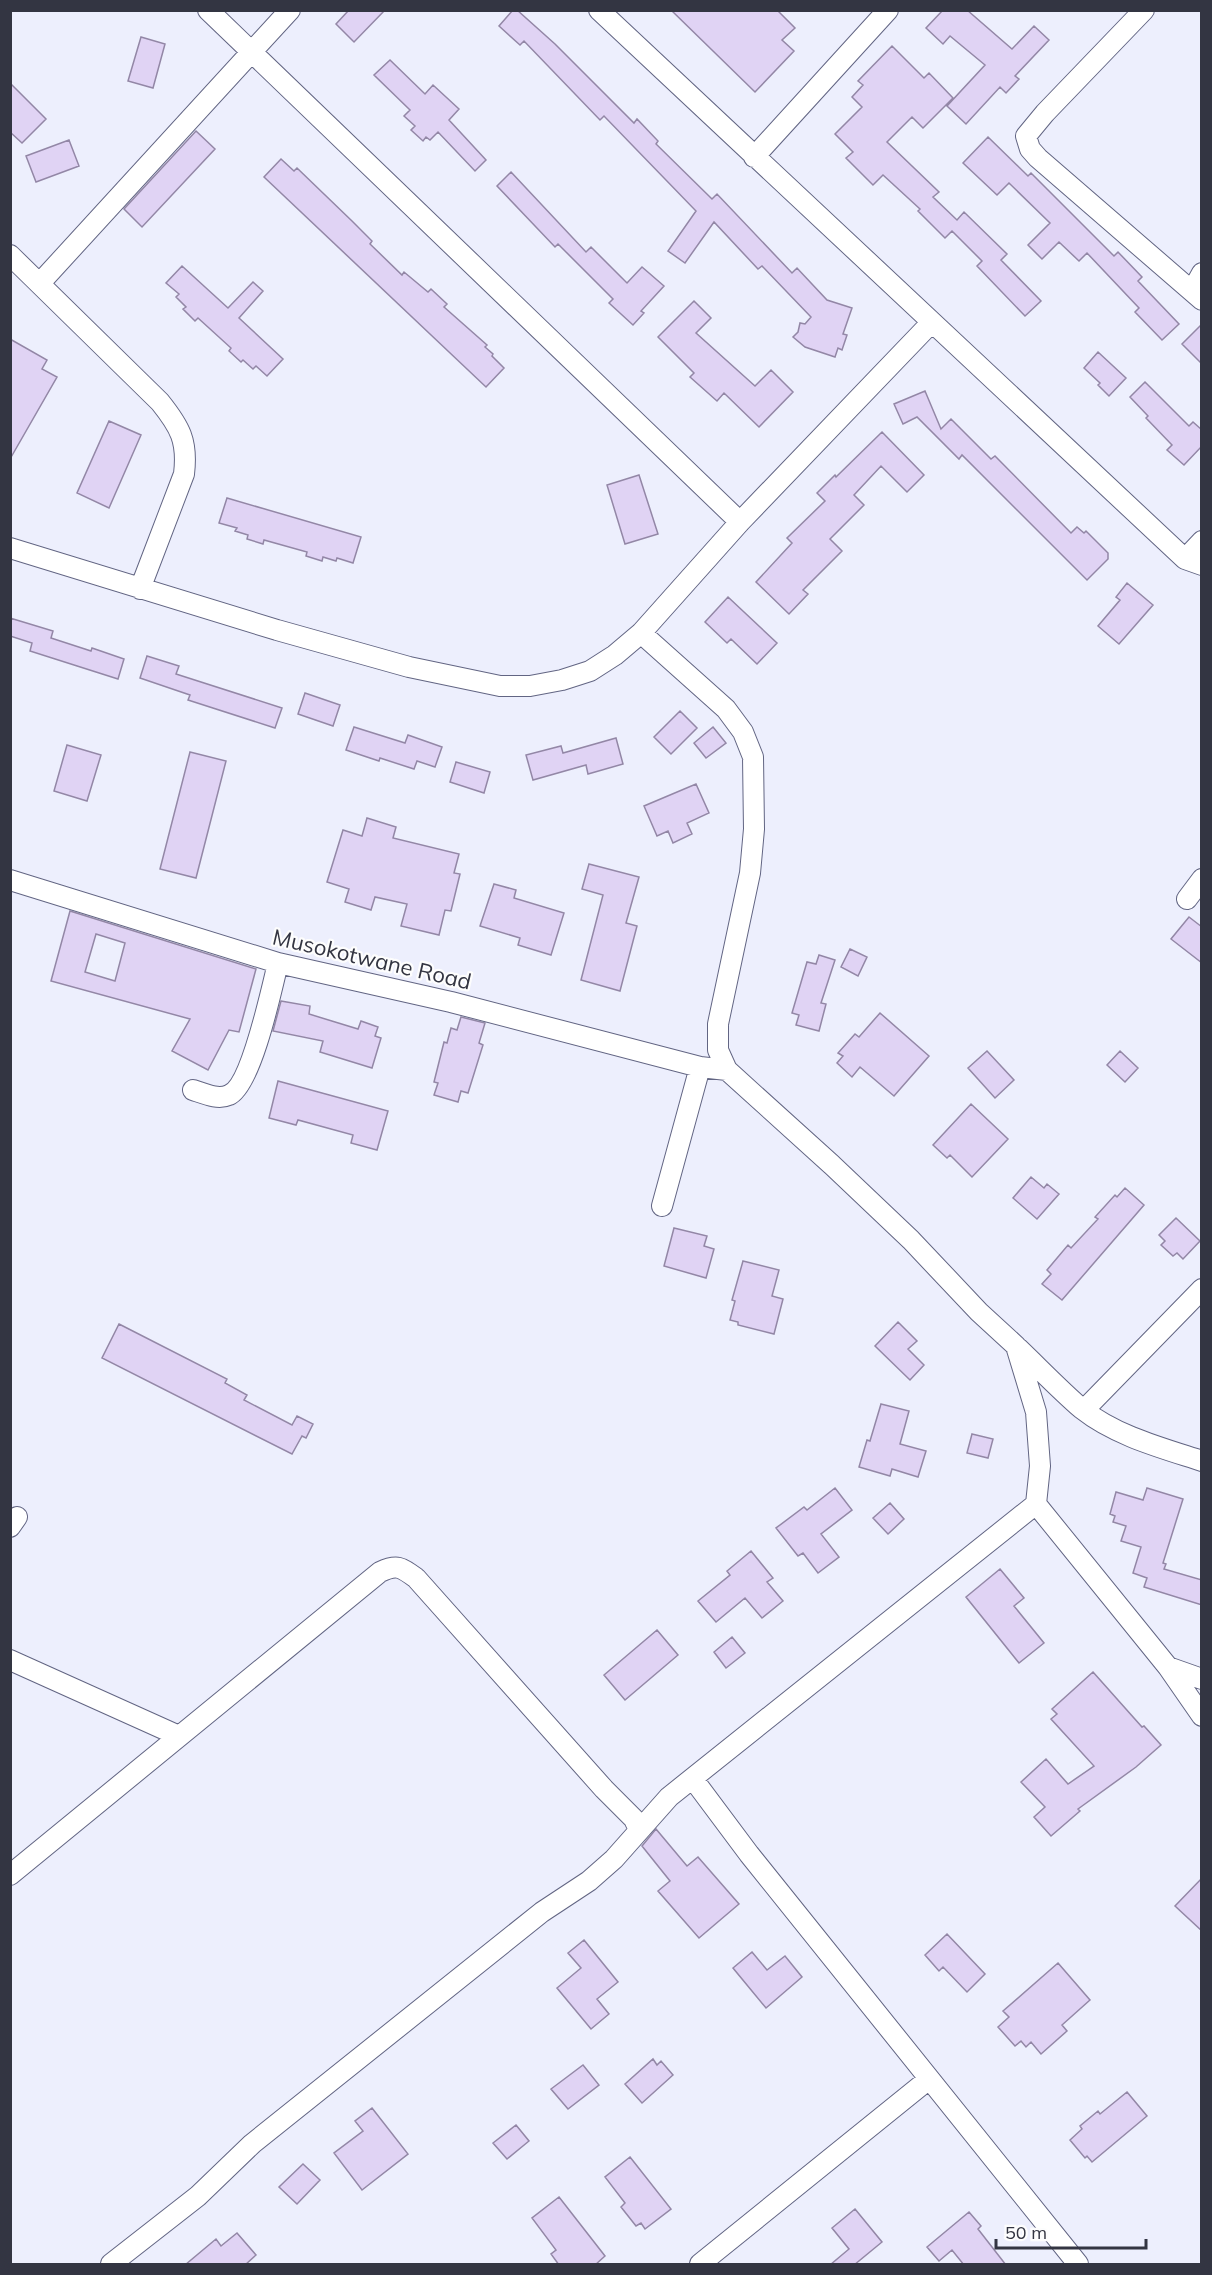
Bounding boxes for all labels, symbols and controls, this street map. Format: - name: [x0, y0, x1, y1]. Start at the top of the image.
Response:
- street label: Musokotwane Road: [270, 923, 474, 995]
- scale bar: [996, 2212, 1146, 2250]
- text: 50 m: [1005, 2221, 1047, 2244]

